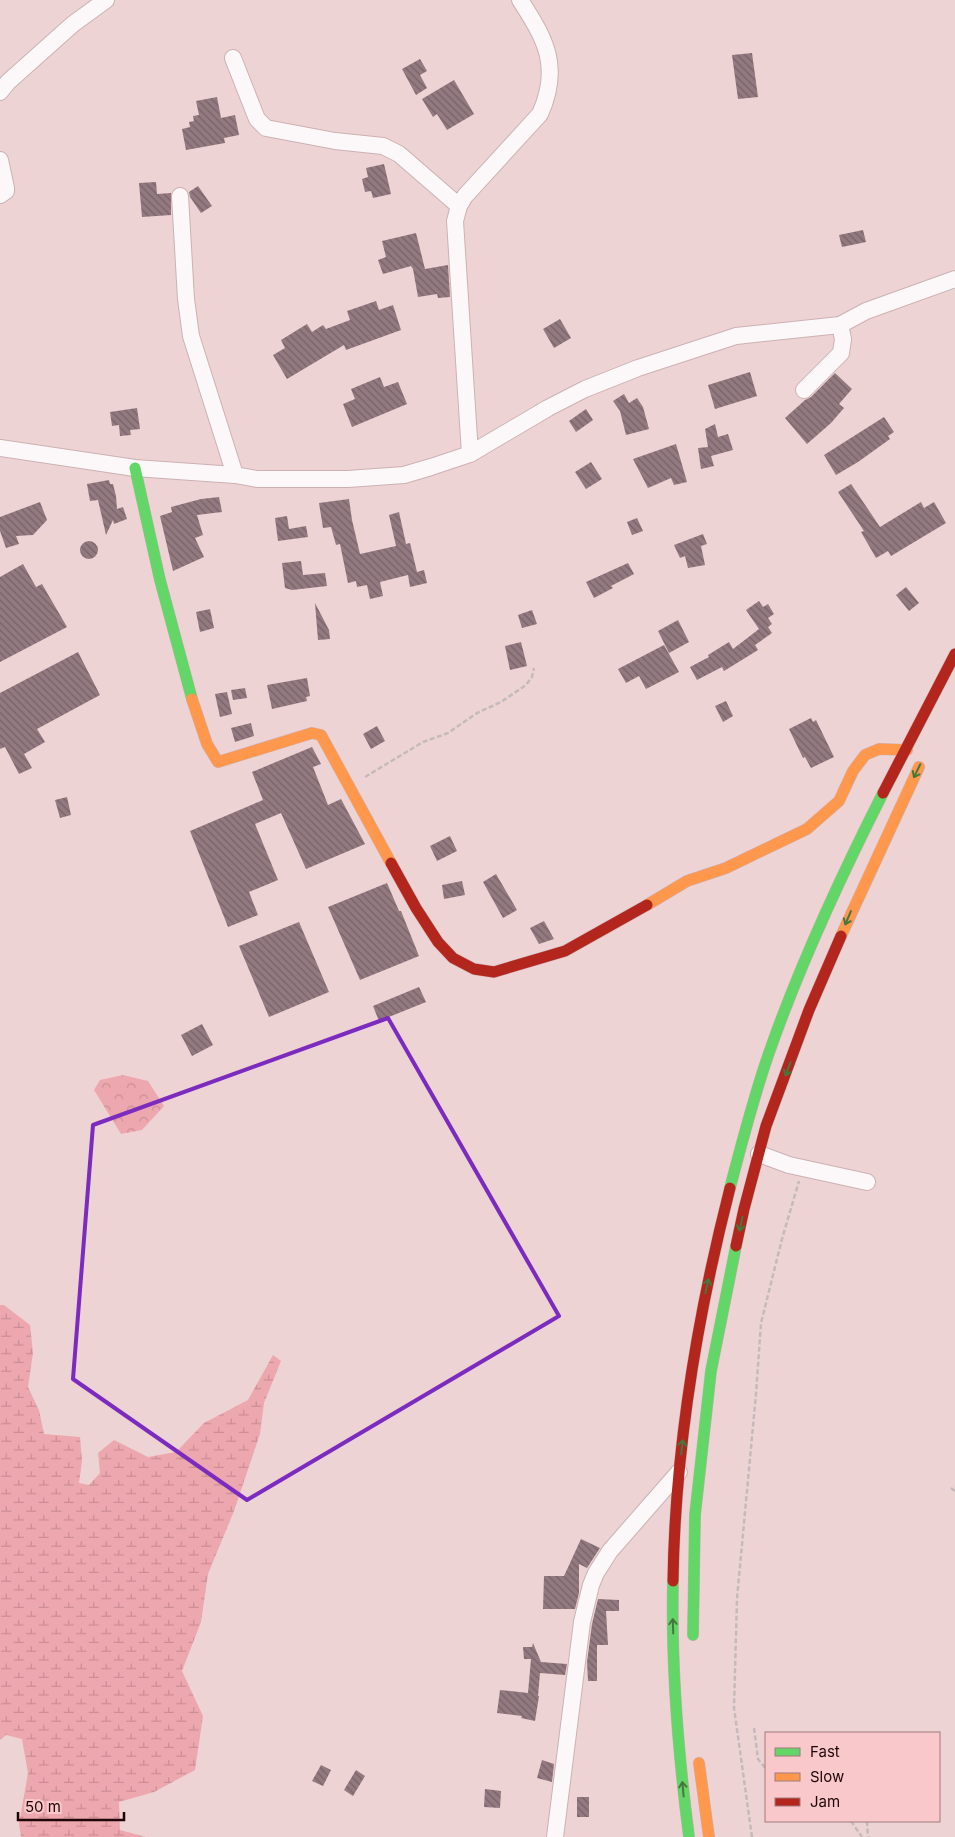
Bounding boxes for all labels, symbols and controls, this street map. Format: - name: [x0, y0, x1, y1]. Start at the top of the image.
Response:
- one-way arrow: [912, 763, 921, 778]
- one-way arrow: [842, 910, 852, 925]
- one-way arrow: [783, 1061, 792, 1076]
- one-way arrow: [736, 1216, 745, 1232]
- one-way arrow: [703, 1279, 712, 1295]
- one-way arrow: [677, 1439, 687, 1455]
- one-way arrow: [669, 1619, 678, 1635]
- legend: [765, 1732, 940, 1822]
- text: Fast: [810, 1742, 840, 1761]
- text: Slow: [810, 1767, 844, 1786]
- one-way arrow: [678, 1781, 688, 1797]
- scale bar: [18, 1790, 124, 1822]
- text: Jam: [810, 1792, 840, 1811]
- text: 50 m: [25, 1797, 61, 1816]

